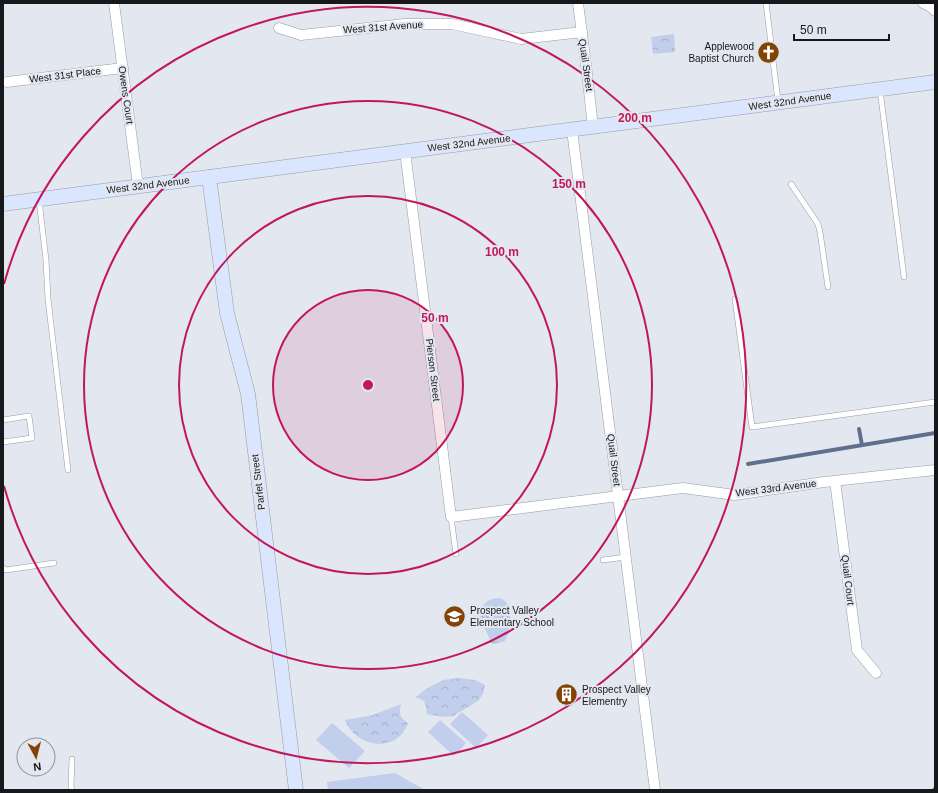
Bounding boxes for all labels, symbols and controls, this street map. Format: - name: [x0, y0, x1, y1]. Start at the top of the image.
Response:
- scale bar: [794, 16, 889, 42]
- street label: West 31st Avenue: [343, 19, 424, 35]
- text: 50 m: [800, 23, 827, 37]
- street label: Quail Street: [577, 38, 595, 92]
- church icon: Applewood Baptist Church: [756, 39, 782, 65]
- place label: Applewood Baptist Church: [688, 41, 754, 64]
- street label: West 31st Place: [29, 65, 102, 85]
- street label: Owens Court: [116, 65, 136, 125]
- street label: West 32nd Avenue: [748, 90, 833, 112]
- text: 200 m: [618, 111, 652, 125]
- street label: West 32nd Avenue: [427, 132, 512, 154]
- street label: West 32nd Avenue: [106, 174, 191, 196]
- text: 150 m: [552, 177, 586, 191]
- text: 100 m: [485, 245, 519, 259]
- text: 50 m: [421, 311, 449, 325]
- street label: Pierson Street: [424, 338, 442, 402]
- centre of rings: [361, 378, 375, 392]
- street label: Quail Street: [605, 433, 623, 487]
- street label: Parfet Street: [249, 453, 267, 511]
- street label: West 33rd Avenue: [735, 478, 817, 498]
- street label: Quail Court: [839, 554, 857, 606]
- school or university icon: Prospect Valley Elementary School: [441, 603, 467, 629]
- place label: Prospect Valley Elementary School: [470, 605, 554, 628]
- building icon: Prospect Valley Elementry: [553, 682, 579, 708]
- place label: Prospect Valley Elementry: [582, 684, 651, 707]
- north arrow: [16, 737, 56, 777]
- text: N: [32, 760, 42, 773]

